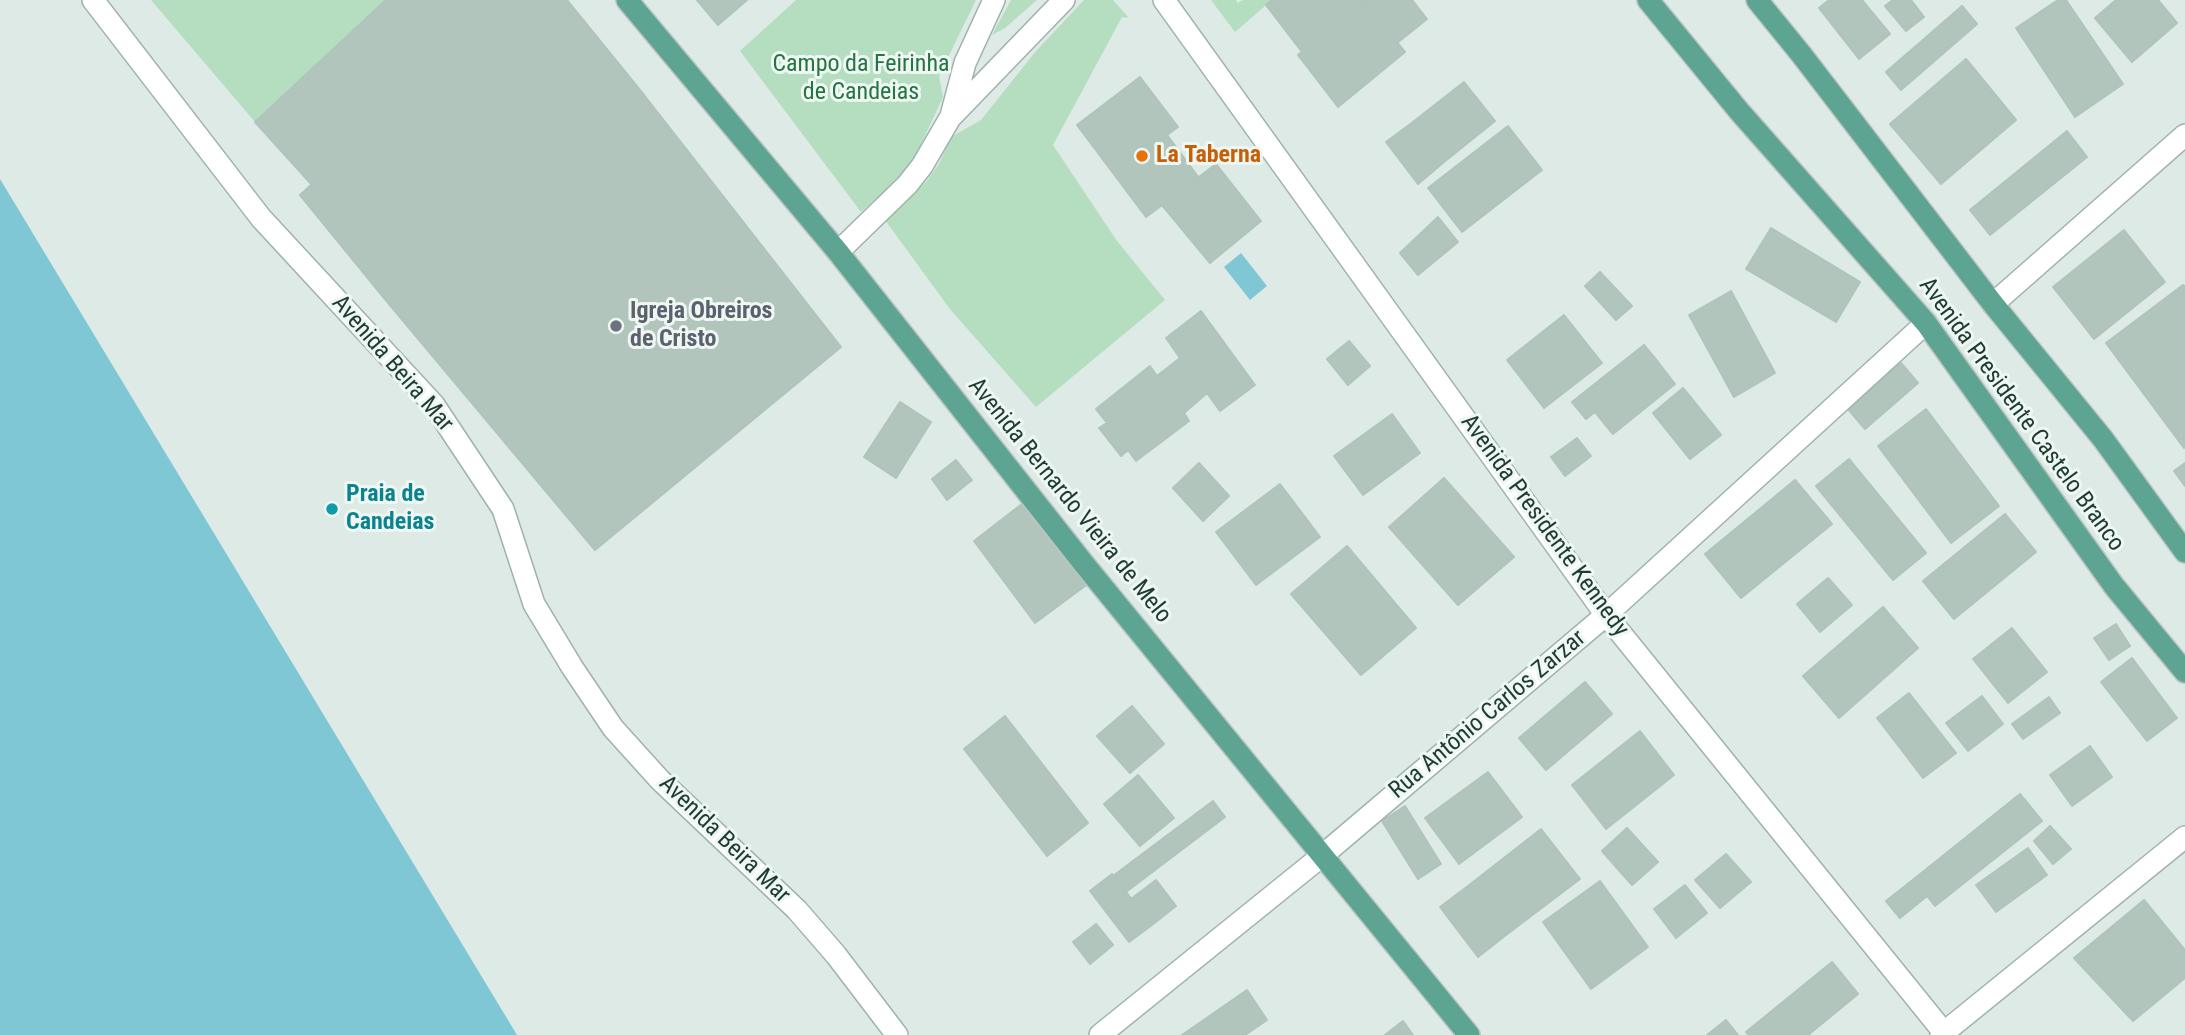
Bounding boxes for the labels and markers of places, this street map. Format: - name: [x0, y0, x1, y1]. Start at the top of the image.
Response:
- place label: La Taberna: [1156, 142, 1261, 170]
- marker: La Taberna: [1134, 148, 1150, 164]
- place label: Igreja Obreiros de Cristo: [630, 298, 772, 354]
- marker: Igreja Obreiros de Cristo: [608, 318, 624, 334]
- place label: Praia de Candeias: [346, 481, 434, 537]
- marker: Praia de Candeias: [324, 501, 340, 517]

